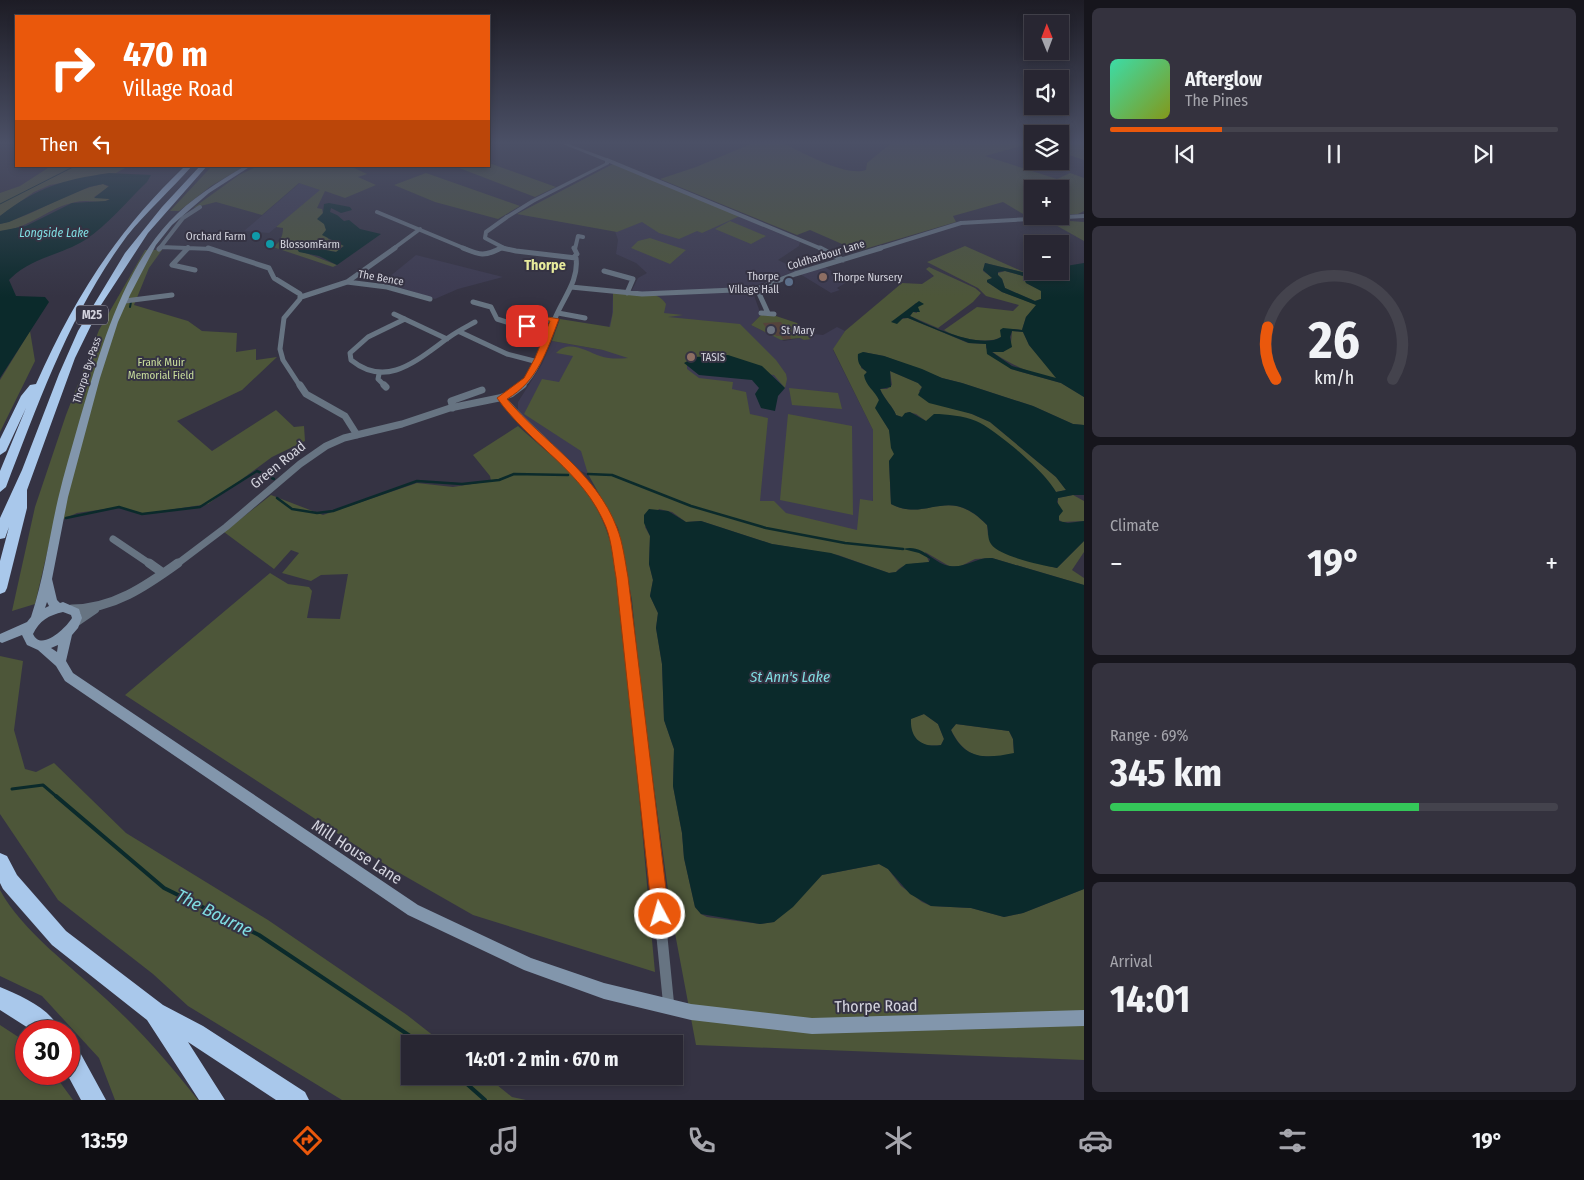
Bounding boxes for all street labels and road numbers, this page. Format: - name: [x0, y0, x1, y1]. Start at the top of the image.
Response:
- street label: Coldharbour Lane: [786, 237, 866, 273]
- street label: The Bence: [357, 268, 405, 288]
- road number: M25: [76, 306, 108, 324]
- street label: Thorpe By-Pass: [70, 335, 104, 405]
- street label: Green Road: [247, 438, 309, 492]
- street label: Mill House Lane: [308, 816, 406, 888]
- street label: Thorpe Road: [834, 996, 918, 1016]

